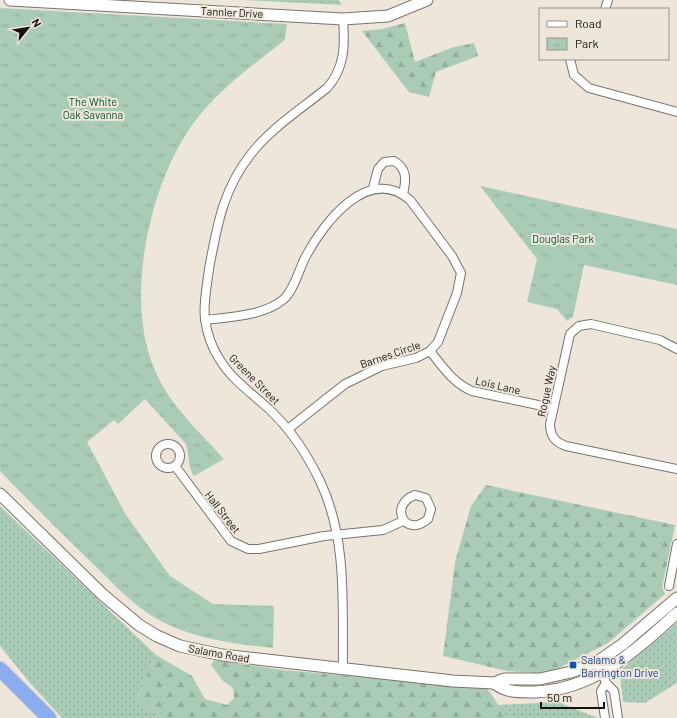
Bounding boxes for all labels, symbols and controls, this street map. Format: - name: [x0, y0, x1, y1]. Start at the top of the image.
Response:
- street label: Tannler Drive: [200, 4, 264, 20]
- north arrow: [8, 8, 48, 48]
- legend: [539, 8, 669, 60]
- text: N: [30, 16, 45, 29]
- text: Road: [575, 16, 602, 30]
- text: Park: [575, 36, 599, 50]
- park label: The White Oak Savanna: [63, 95, 123, 121]
- park label: Douglas Park: [532, 232, 594, 245]
- street label: Barnes Circle: [358, 338, 422, 370]
- street label: Greene Street: [227, 351, 283, 407]
- street label: Rogue Way: [534, 364, 558, 418]
- street label: Lois Lane: [474, 373, 522, 397]
- street label: Hall Street: [202, 488, 244, 536]
- street label: Salamo Road: [187, 641, 251, 665]
- place label: Salamo & Barrington Drive: [581, 653, 659, 679]
- marker: Salamo & Barrington Drive: [568, 660, 578, 670]
- scale bar: [541, 684, 604, 710]
- text: 50 m: [547, 690, 572, 704]

